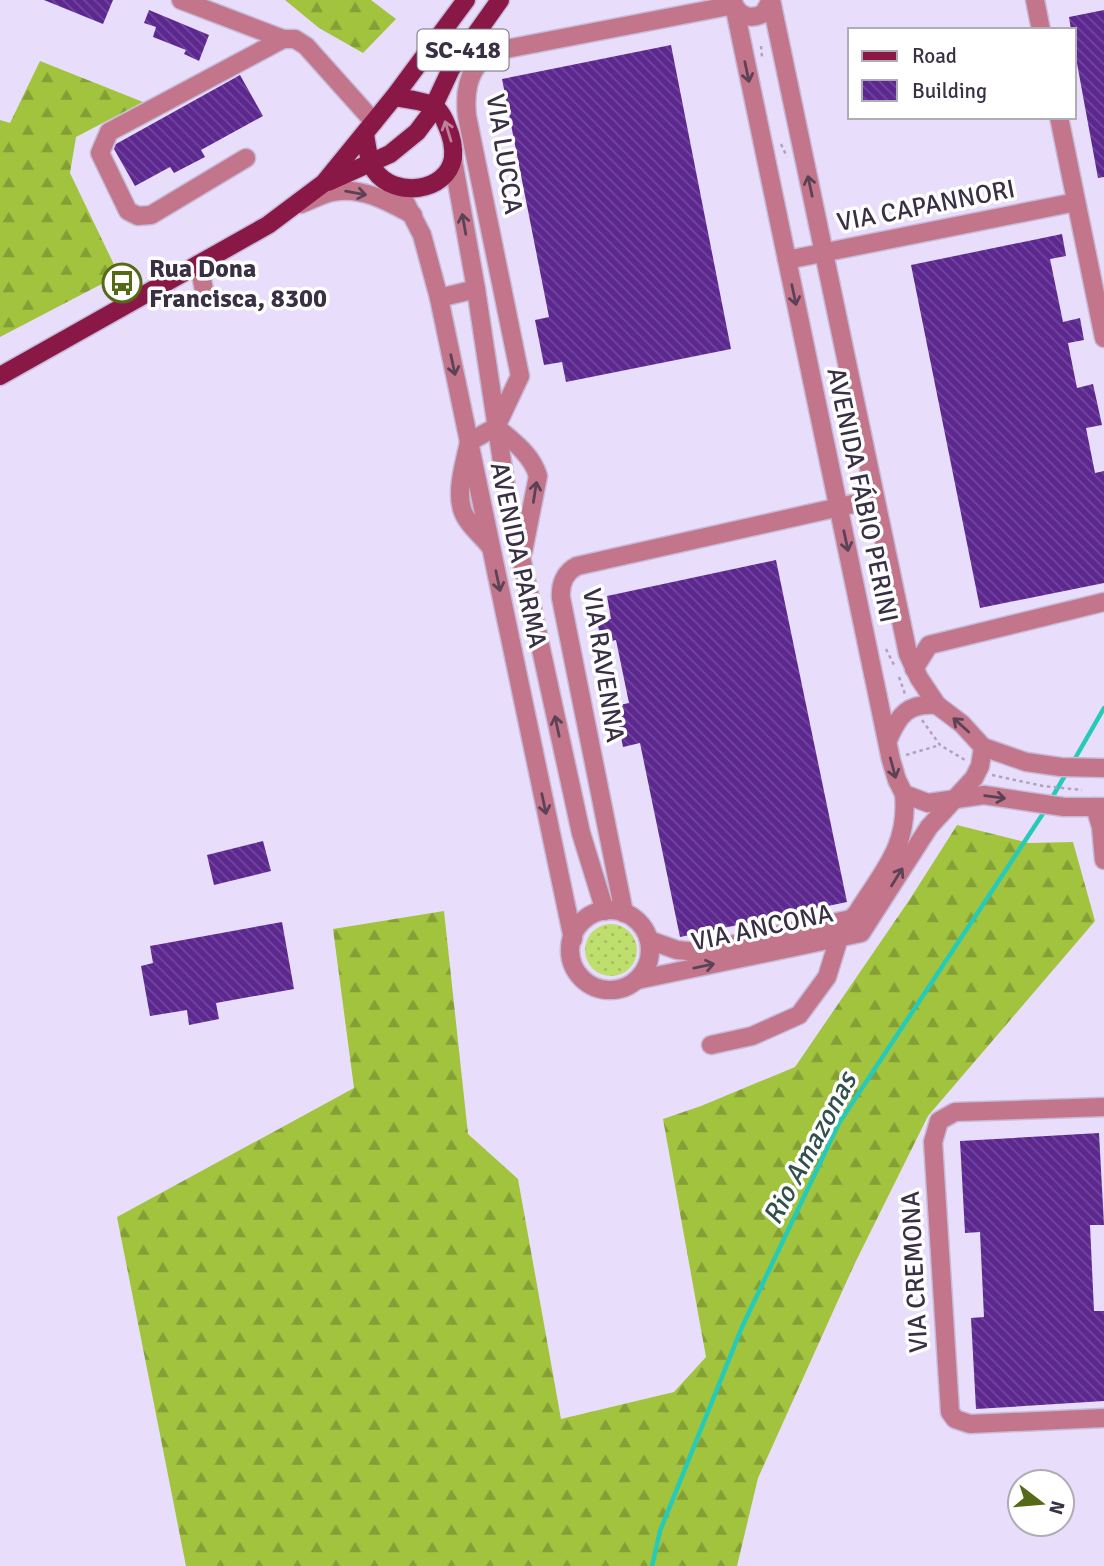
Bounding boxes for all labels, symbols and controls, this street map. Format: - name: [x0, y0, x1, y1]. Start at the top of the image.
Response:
- legend: [848, 28, 1076, 119]
- road number: SC-418: [418, 30, 508, 70]
- text: Road: [912, 43, 957, 69]
- one-way arrow: [741, 60, 755, 83]
- text: Building: [912, 78, 987, 104]
- street label: VIA LUCCA: [479, 92, 529, 217]
- one-way arrow: [441, 120, 454, 142]
- street label: VIA CAPANNORI: [835, 173, 1018, 239]
- one-way arrow: [802, 175, 815, 197]
- one-way arrow: [344, 187, 367, 200]
- one-way arrow: [457, 213, 470, 236]
- place label: Rua Dona Francisca, 8300: [149, 253, 327, 315]
- bus stop icon: Rua Dona Francisca, 8300: [101, 262, 143, 304]
- one-way arrow: [788, 283, 802, 306]
- one-way arrow: [447, 353, 461, 376]
- street label: AVENIDA FÁBIO PERINI: [819, 365, 905, 626]
- street label: AVENIDA PARMA: [483, 459, 553, 651]
- one-way arrow: [529, 481, 542, 504]
- one-way arrow: [839, 529, 853, 552]
- one-way arrow: [492, 569, 506, 592]
- street label: VIA RAVENNA: [575, 586, 631, 744]
- one-way arrow: [550, 715, 564, 738]
- one-way arrow: [953, 717, 971, 733]
- one-way arrow: [887, 756, 900, 779]
- one-way arrow: [984, 790, 1006, 803]
- one-way arrow: [538, 792, 552, 815]
- one-way arrow: [891, 867, 905, 887]
- street label: VIA ANCONA: [688, 897, 836, 959]
- one-way arrow: [692, 959, 715, 973]
- water label: Rio Amazonas: [756, 1064, 865, 1230]
- street label: VIA CREMONA: [895, 1190, 935, 1354]
- north arrow: [1006, 1468, 1076, 1538]
- text: N: [1043, 1498, 1070, 1517]

